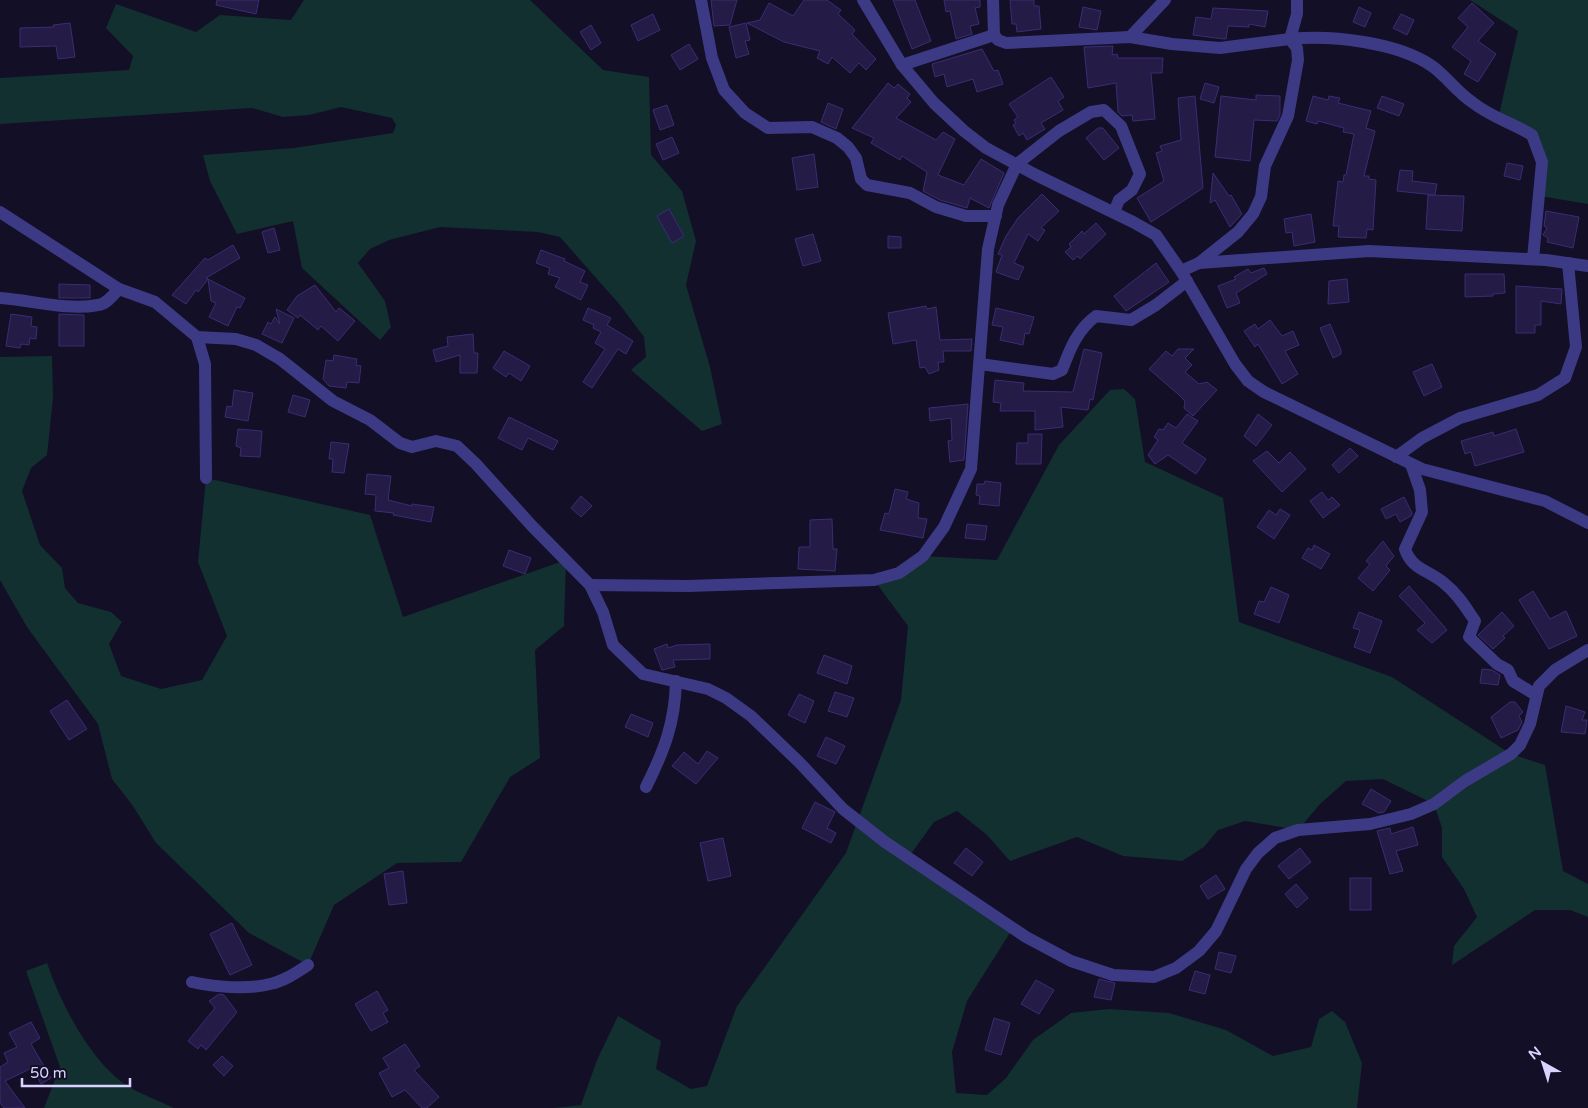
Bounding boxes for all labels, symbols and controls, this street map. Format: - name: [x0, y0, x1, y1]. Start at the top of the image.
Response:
- north arrow: [1518, 1038, 1568, 1088]
- text: N: [1525, 1043, 1545, 1063]
- scale bar: [22, 1056, 130, 1088]
- text: 50 m: [30, 1064, 67, 1082]

